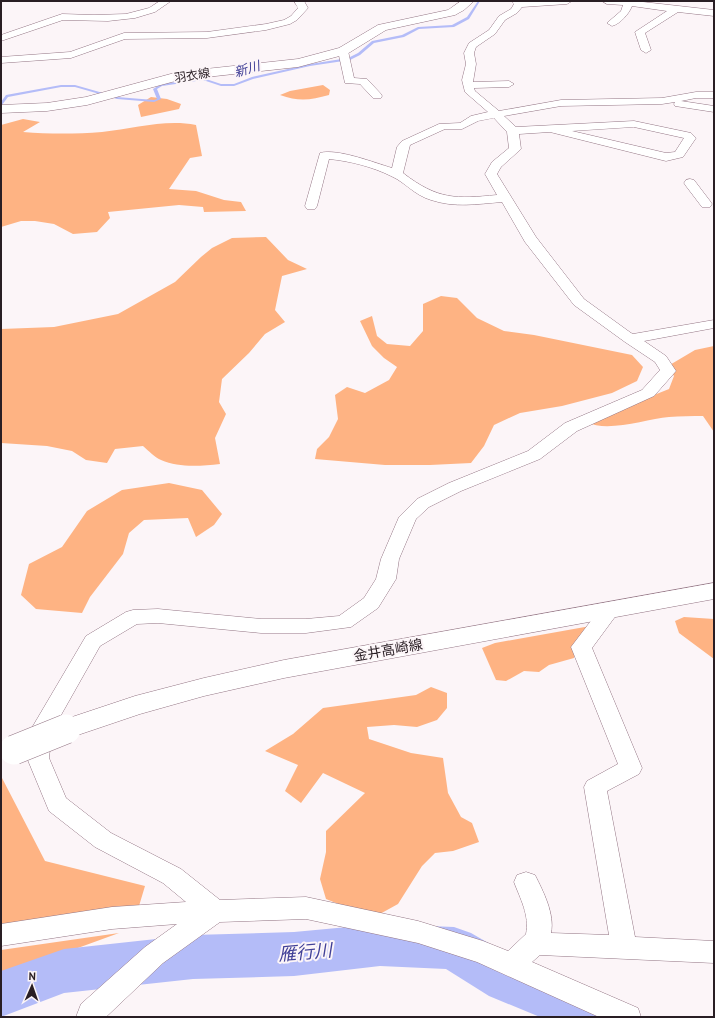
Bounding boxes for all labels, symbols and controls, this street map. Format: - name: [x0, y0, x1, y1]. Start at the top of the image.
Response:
- water label: 新川: [232, 57, 264, 81]
- street label: 羽衣線: [173, 65, 211, 85]
- street label: 金井高崎線: [352, 635, 424, 665]
- water label: 雁行川: [277, 938, 335, 966]
- north arrow: [12, 966, 52, 1006]
- text: N: [28, 969, 36, 983]

